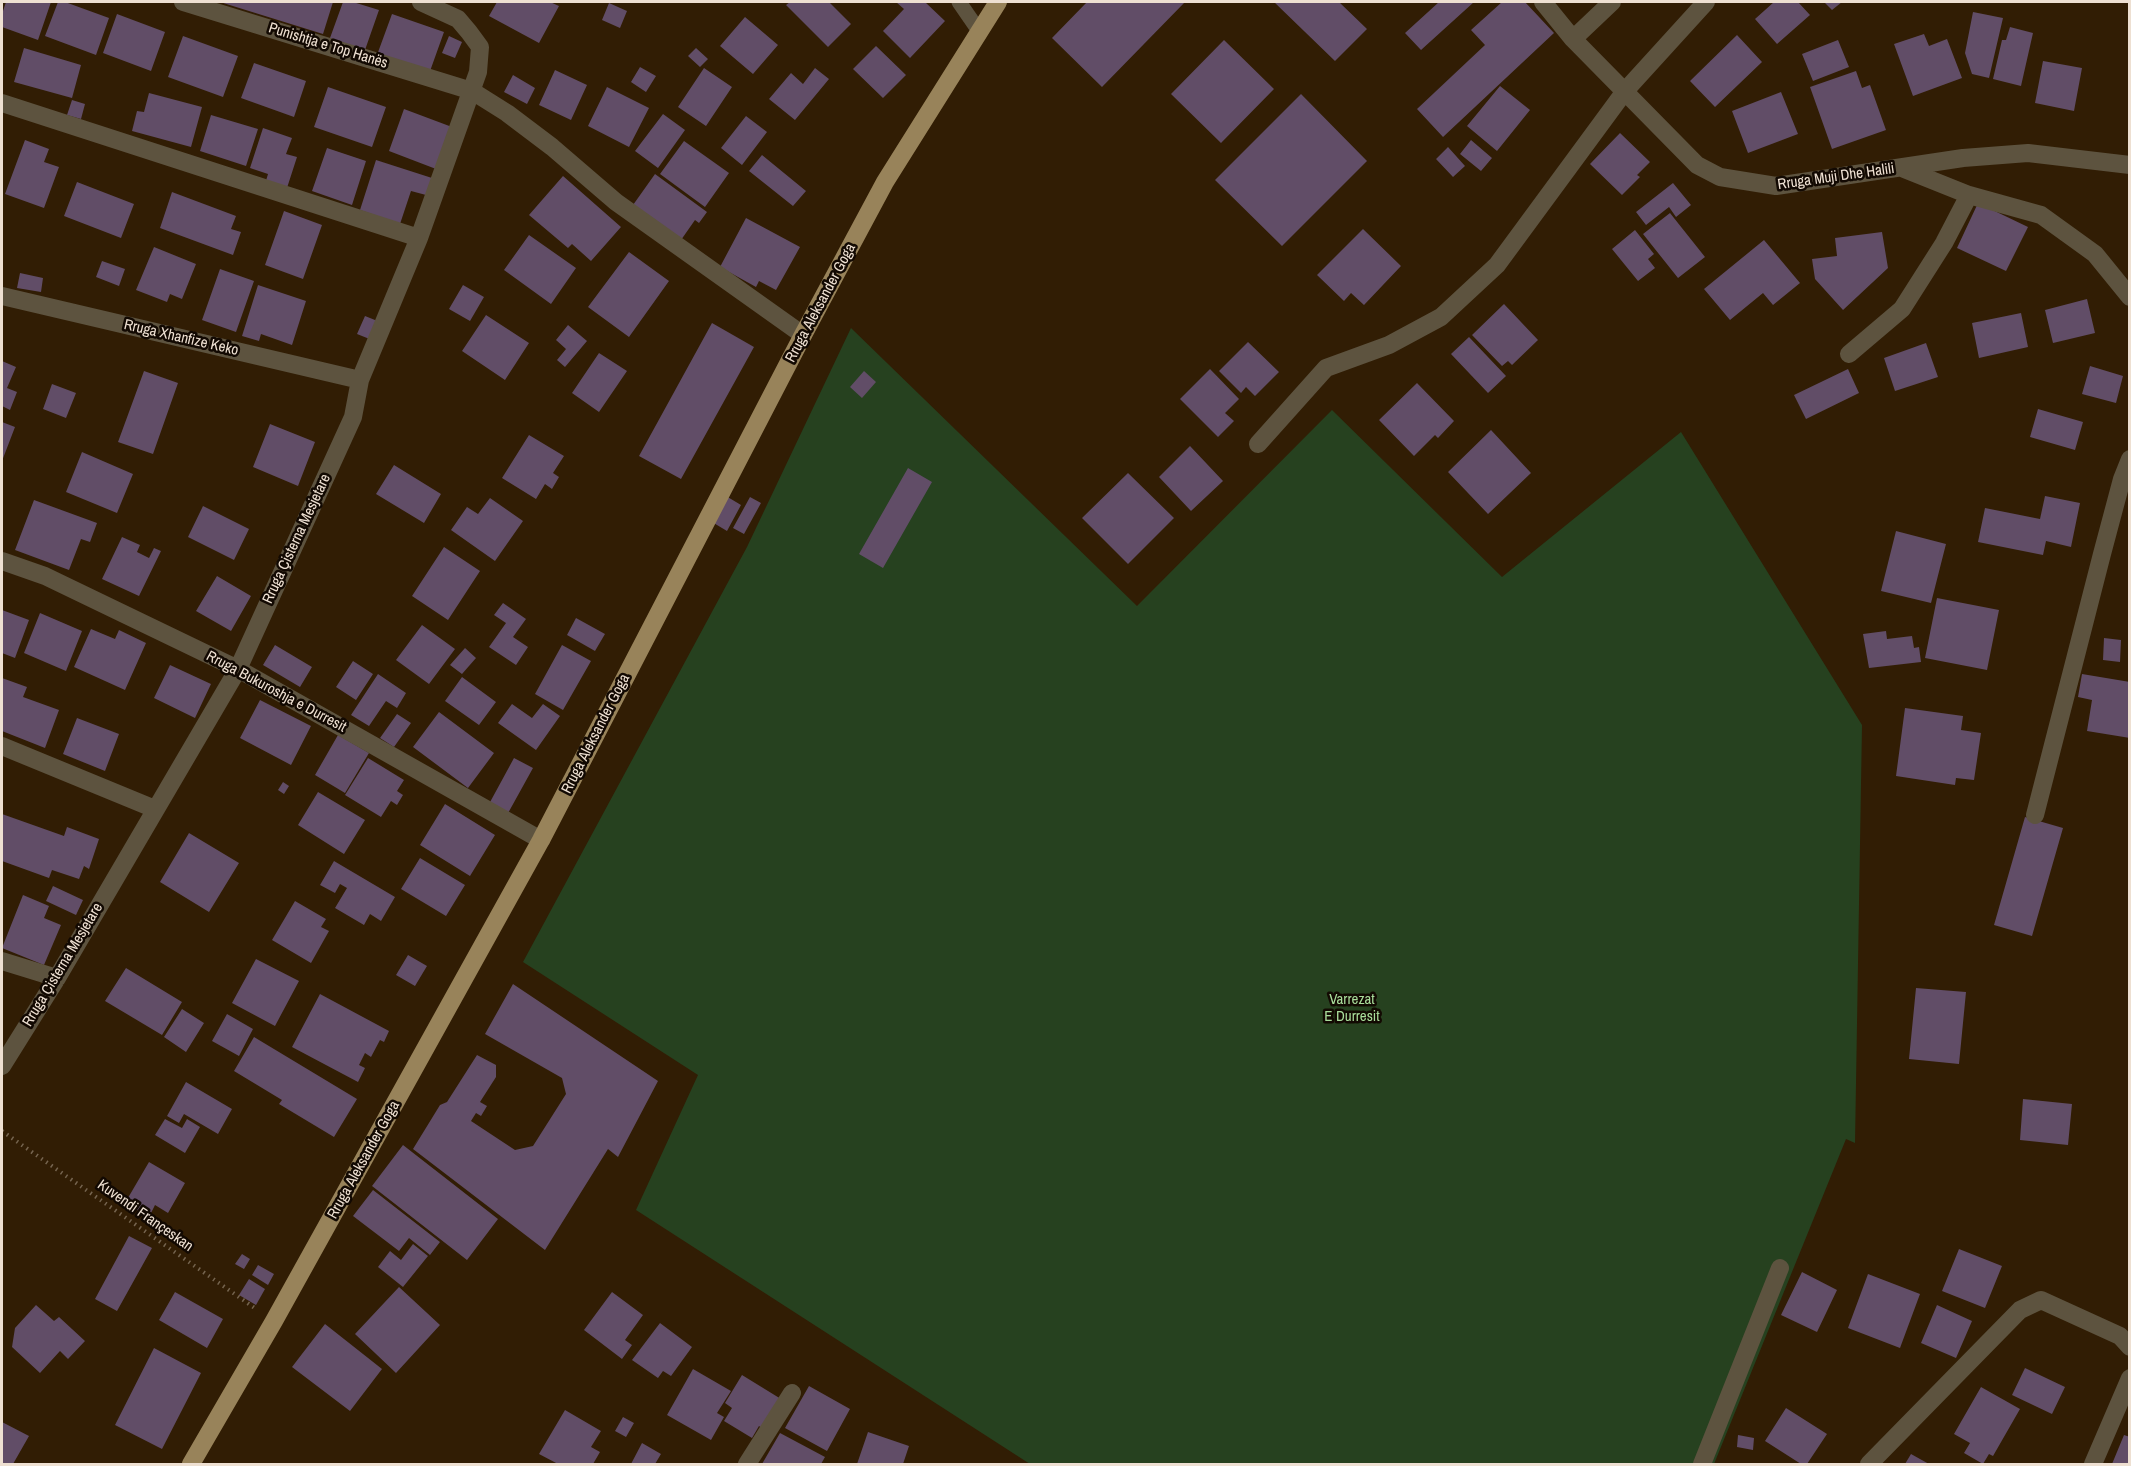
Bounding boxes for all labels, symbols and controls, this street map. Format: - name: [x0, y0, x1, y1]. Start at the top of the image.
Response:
- street label: Punishtja e Top Hanës: [266, 19, 390, 73]
- street label: Rruga Muji Dhe Halili: [1777, 160, 1895, 194]
- street label: Rruga Aleksander Goga: [782, 241, 860, 365]
- street label: Rruga Xhanfize Keko: [122, 316, 240, 360]
- street label: Rruga Çisterna Mesjetare: [259, 471, 335, 607]
- street label: Rruga Bukuroshja e Durresit: [203, 647, 349, 737]
- street label: Rruga Aleksander Goga: [558, 671, 634, 797]
- street label: Rruga Çisterna Mesjetare: [19, 900, 107, 1030]
- park label: Varrezat E Durresit: [1324, 991, 1380, 1026]
- street label: Rruga Aleksander Goga: [324, 1098, 404, 1222]
- street label: Kuvendi Françeskan: [94, 1176, 196, 1256]

